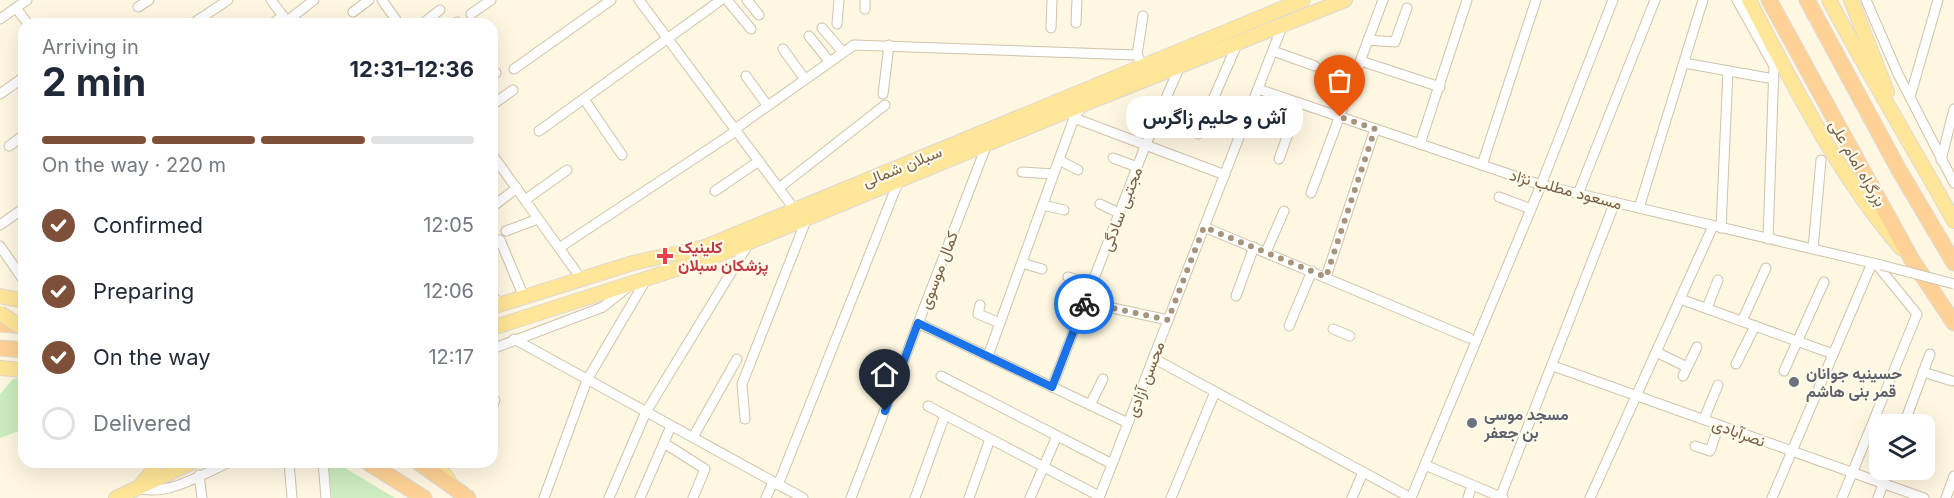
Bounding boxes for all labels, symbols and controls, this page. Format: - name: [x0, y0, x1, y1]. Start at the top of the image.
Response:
- text: Arriving in: [42, 35, 139, 59]
- pin: [1314, 55, 1365, 117]
- text: 12:31–12:36: [349, 56, 474, 82]
- text: 2 min: [42, 58, 146, 105]
- icon: bag: [1323, 64, 1356, 97]
- callout: آش و حلیم زاگرس: [1127, 96, 1304, 138]
- text: آش و حلیم زاگرس: [1143, 105, 1286, 129]
- street label: بزرگراه امام علی: [1824, 116, 1891, 210]
- street label: سبلان شمالی: [859, 141, 945, 192]
- text: On the way · 220 m: [42, 153, 226, 177]
- street label: مجتبی سادگی: [1096, 164, 1147, 254]
- street label: مسعود مطلب نژاد: [1507, 164, 1624, 215]
- icon: check: [42, 209, 75, 242]
- text: Confirmed: [93, 212, 203, 238]
- text: 12:05: [423, 213, 474, 237]
- street label: کمال موسوی: [914, 228, 963, 312]
- place label: کلینیک پزشکان سبلان: [678, 237, 769, 277]
- marker: کلینیک پزشکان سبلان: [656, 247, 674, 265]
- courier: [1054, 274, 1114, 334]
- icon: check: [42, 275, 75, 308]
- text: Preparing: [93, 278, 194, 304]
- text: 12:06: [423, 279, 474, 303]
- icon: bike: [1068, 288, 1101, 321]
- street label: محسن آزادی: [1121, 338, 1170, 420]
- icon: check: [42, 341, 75, 374]
- text: On the way: [93, 344, 211, 370]
- text: 12:17: [428, 345, 474, 369]
- pin: [859, 349, 910, 411]
- icon: home: [868, 358, 901, 391]
- place label: حسینیه جوانان قمر بنی هاشم: [1806, 363, 1902, 402]
- marker: حسینیه جوانان قمر بنی هاشم: [1787, 375, 1801, 389]
- place label: مسجد موسی بن جعفر: [1483, 404, 1569, 443]
- text: Delivered: [93, 410, 191, 436]
- street label: نصرآبادی: [1709, 413, 1768, 452]
- map controls: [1869, 414, 1935, 480]
- button: layers: [1869, 414, 1935, 480]
- marker: مسجد موسی بن جعفر: [1465, 416, 1479, 430]

